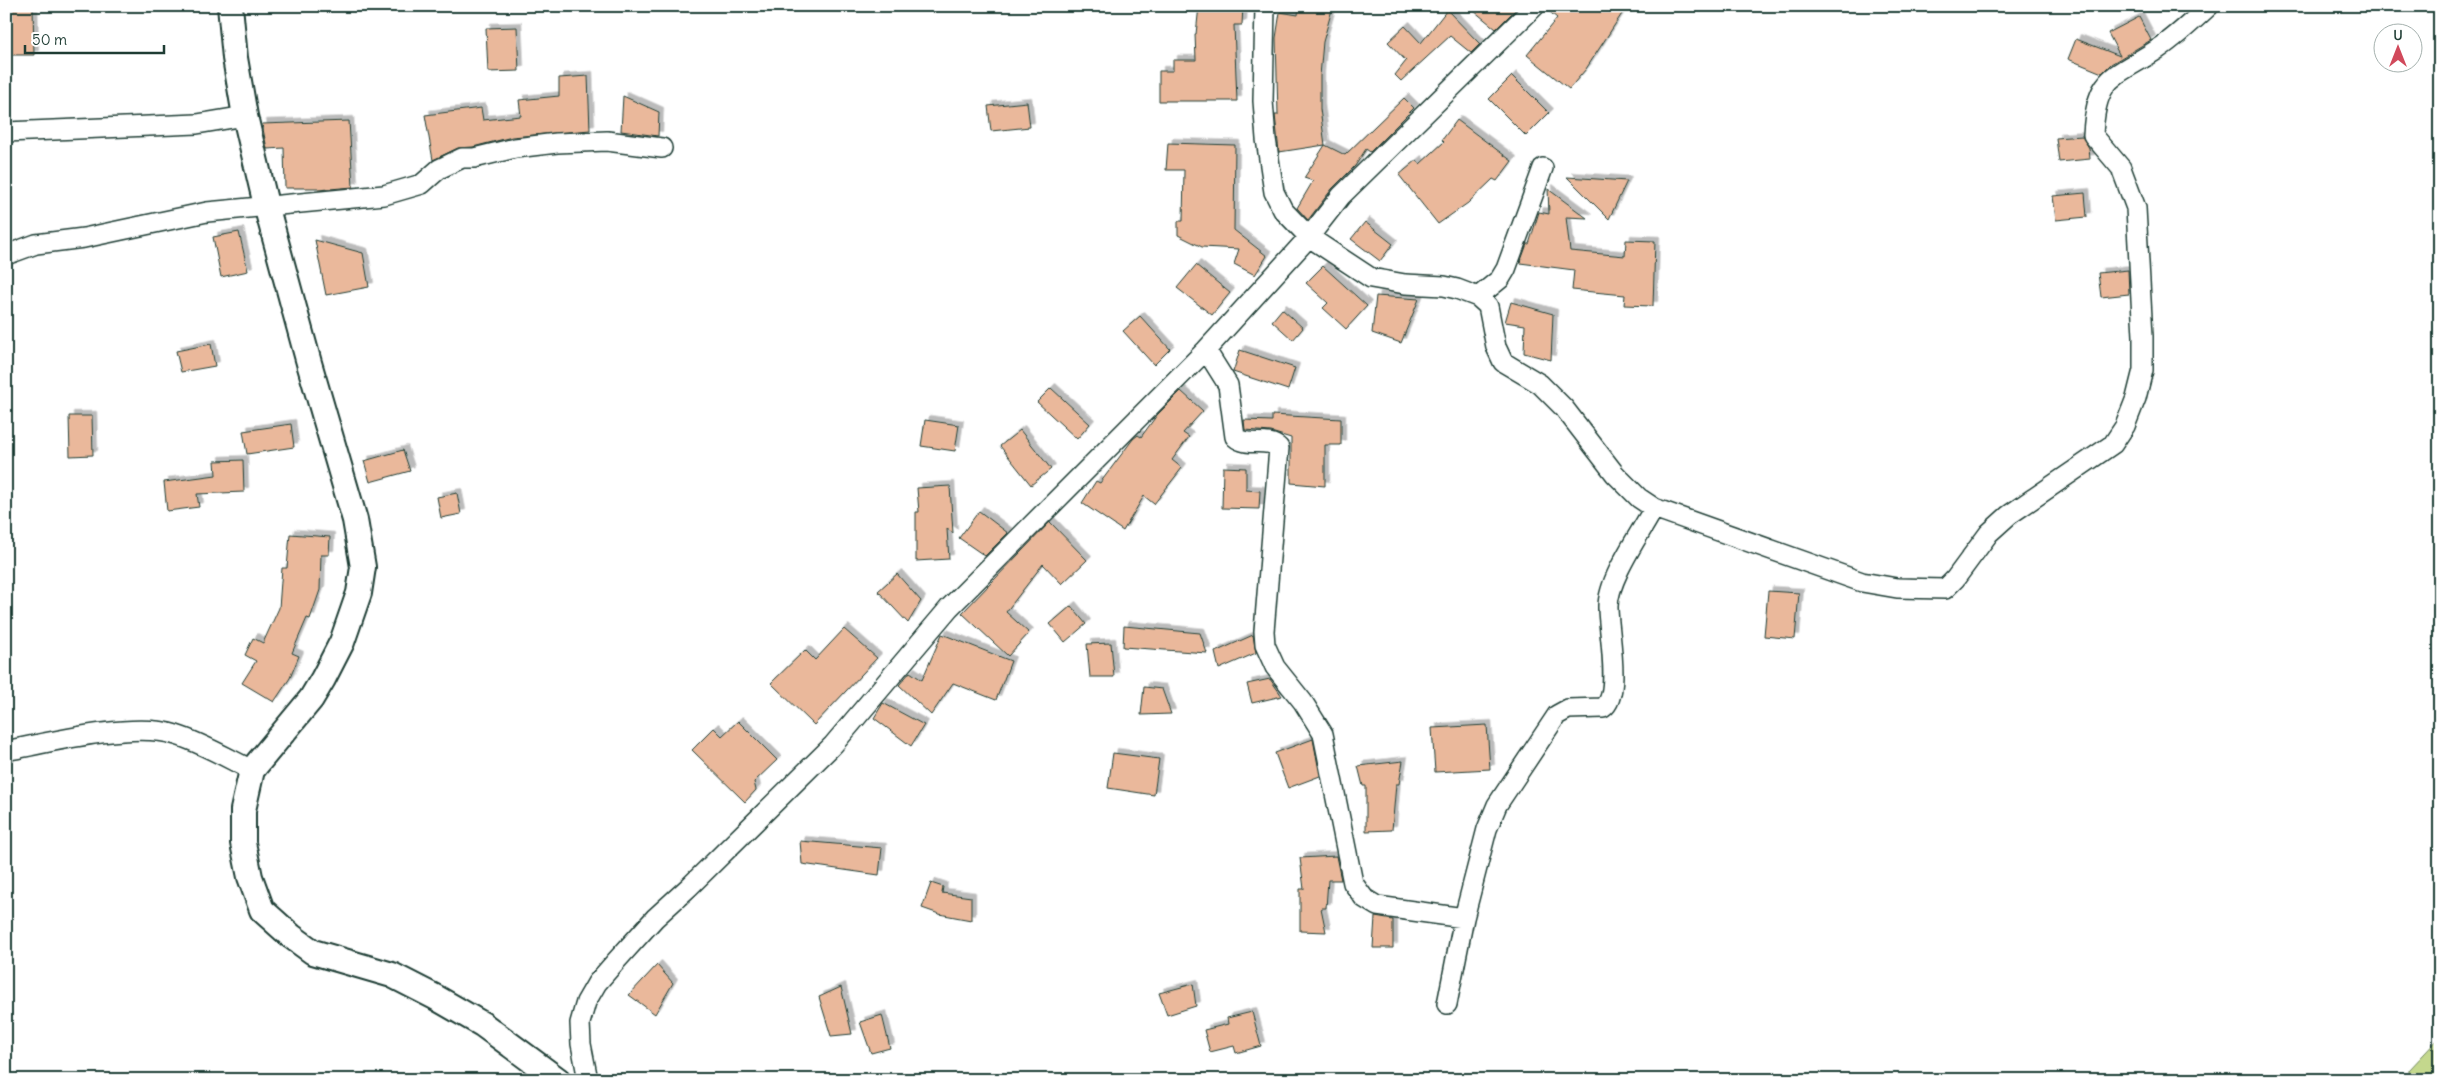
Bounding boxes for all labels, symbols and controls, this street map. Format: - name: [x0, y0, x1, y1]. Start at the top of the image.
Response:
- scale bar: [25, 22, 164, 54]
- north arrow: [2374, 22, 2424, 72]
- text: U: [2393, 26, 2403, 44]
- text: 50 m: [32, 30, 67, 49]

